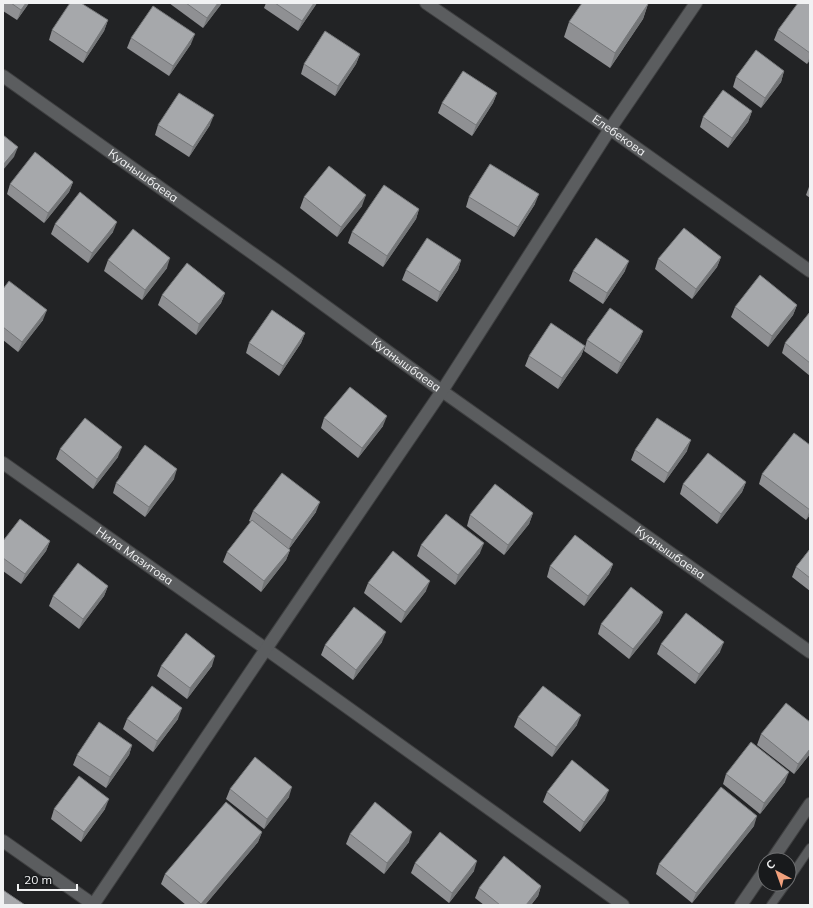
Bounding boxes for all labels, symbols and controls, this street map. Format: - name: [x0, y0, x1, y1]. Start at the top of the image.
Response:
- street label: Елебекова: [590, 111, 649, 159]
- street label: Куанышбаева: [106, 145, 181, 205]
- street label: Куанышбаева: [369, 334, 444, 395]
- street label: Куанышбаева: [633, 522, 708, 582]
- street label: Нила Мазитова: [93, 523, 176, 588]
- north arrow: [757, 852, 797, 892]
- text: С: [763, 856, 778, 872]
- scale bar: [18, 866, 77, 892]
- text: 20 m: [24, 872, 52, 887]

